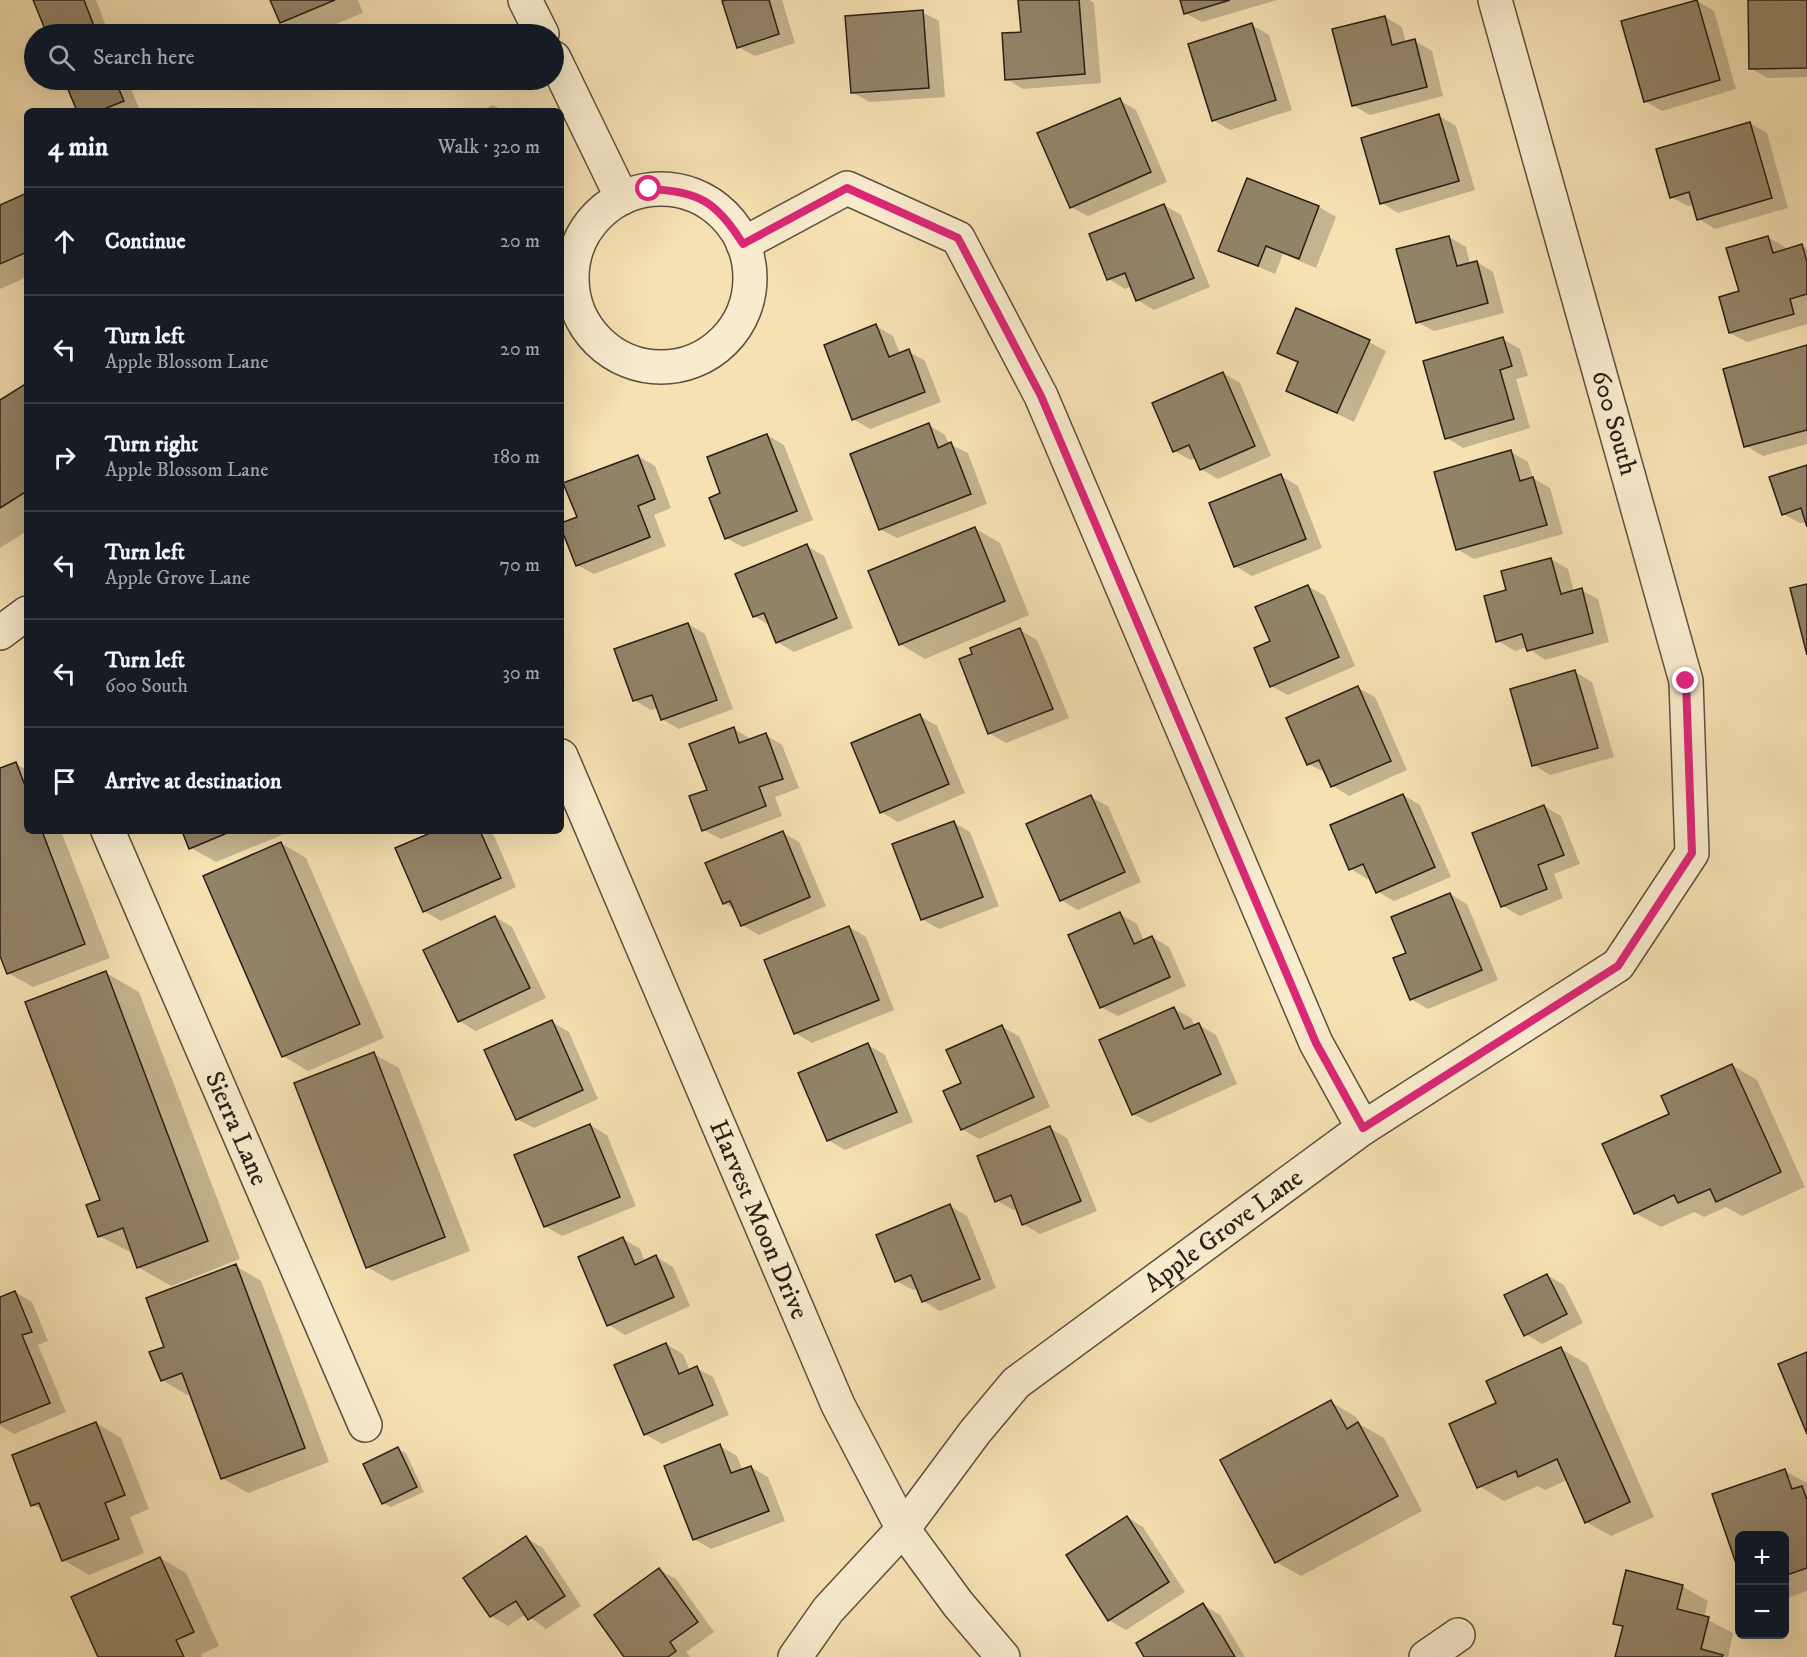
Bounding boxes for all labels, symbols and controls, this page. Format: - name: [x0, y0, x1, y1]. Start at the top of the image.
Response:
- search box: [24, 24, 564, 90]
- icon: search: [45, 41, 78, 74]
- text: Search here: [93, 44, 195, 71]
- text: 4 min: [48, 131, 108, 164]
- text: Walk · 320 m: [438, 135, 540, 160]
- route start: [635, 175, 661, 201]
- icon: ahead: [48, 225, 81, 258]
- text: Continue: [105, 228, 186, 255]
- text: 20 m: [500, 229, 540, 254]
- text: Turn left: [105, 323, 185, 350]
- icon: left: [48, 333, 81, 366]
- text: 20 m: [500, 337, 540, 362]
- text: Apple Blossom Lane: [105, 350, 268, 375]
- street label: 600 South: [1583, 367, 1645, 480]
- text: Turn right: [105, 431, 198, 458]
- icon: right: [48, 441, 81, 474]
- text: 180 m: [493, 445, 540, 470]
- text: Apple Blossom Lane: [105, 458, 268, 483]
- text: Turn left: [105, 539, 185, 566]
- icon: left: [48, 549, 81, 582]
- text: 70 m: [499, 553, 540, 578]
- text: Apple Grove Lane: [105, 566, 250, 591]
- text: Turn left: [105, 647, 185, 674]
- icon: left: [48, 657, 81, 690]
- text: 30 m: [502, 661, 540, 686]
- route end: [1672, 667, 1698, 693]
- text: 600 South: [105, 674, 188, 699]
- icon: arrive: [48, 765, 81, 798]
- text: Arrive at destination: [105, 768, 282, 795]
- street label: Sierra Lane: [197, 1066, 276, 1191]
- street label: Harvest Moon Drive: [702, 1115, 816, 1324]
- street label: Apple Grove Lane: [1138, 1161, 1309, 1300]
- map controls: [1735, 1531, 1789, 1639]
- button: +: [1735, 1531, 1789, 1585]
- button: −: [1735, 1585, 1789, 1639]

